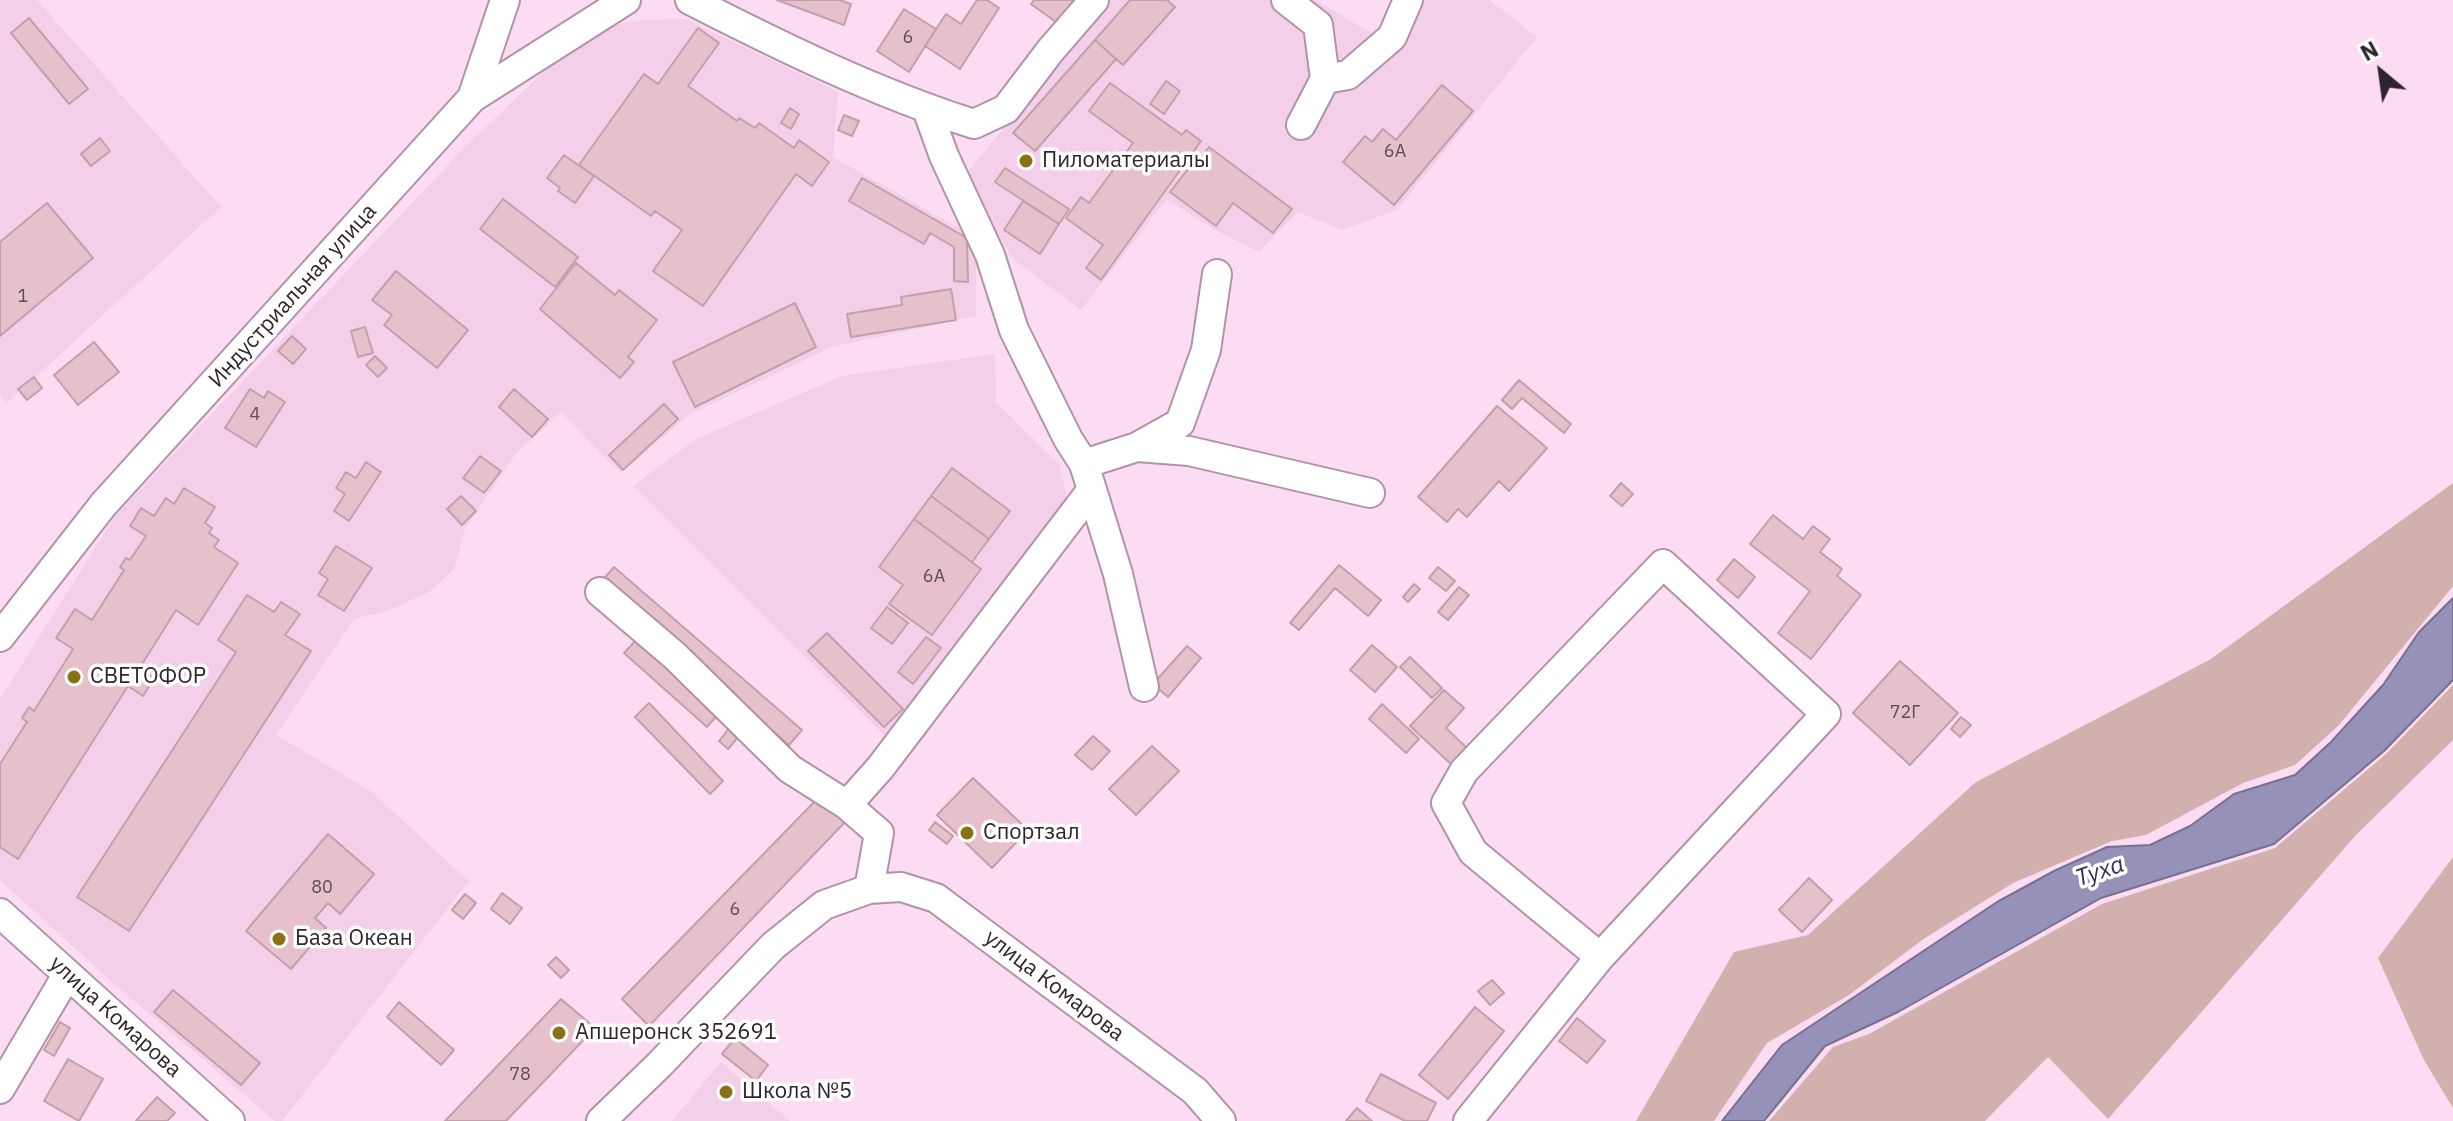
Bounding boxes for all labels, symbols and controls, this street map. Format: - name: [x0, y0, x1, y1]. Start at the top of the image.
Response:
- house number: 6: [903, 27, 913, 49]
- north arrow: [2341, 32, 2421, 112]
- text: N: [2355, 34, 2383, 67]
- house number: 6А: [1384, 141, 1406, 163]
- place label: Пиломатериалы: [1042, 148, 1210, 174]
- marker: Пиломатериалы: [1017, 152, 1035, 170]
- street label: Индустриальная улица: [204, 199, 382, 393]
- house number: 1: [18, 286, 28, 308]
- house number: 4: [250, 404, 260, 426]
- house number: 6А: [923, 566, 945, 588]
- place label: СВЕТОФОР: [90, 664, 206, 690]
- marker: СВЕТОФОР: [65, 668, 83, 686]
- house number: 72Г: [1890, 702, 1920, 724]
- place label: Спортзал: [983, 820, 1080, 846]
- marker: Спортзал: [958, 824, 976, 842]
- water label: Туха: [2072, 850, 2128, 894]
- house number: 80: [311, 877, 333, 899]
- house number: 6: [730, 899, 740, 921]
- street label: улица Комарова: [979, 925, 1129, 1047]
- place label: База Океан: [295, 926, 413, 952]
- marker: База Океан: [270, 930, 288, 948]
- street label: улица Комарова: [44, 951, 186, 1083]
- place label: Апшеронск 352691: [575, 1020, 777, 1046]
- marker: Апшеронск 352691: [550, 1024, 568, 1042]
- house number: 78: [509, 1064, 531, 1086]
- place label: Школа №5: [742, 1079, 852, 1105]
- marker: Школа №5: [717, 1083, 735, 1101]

